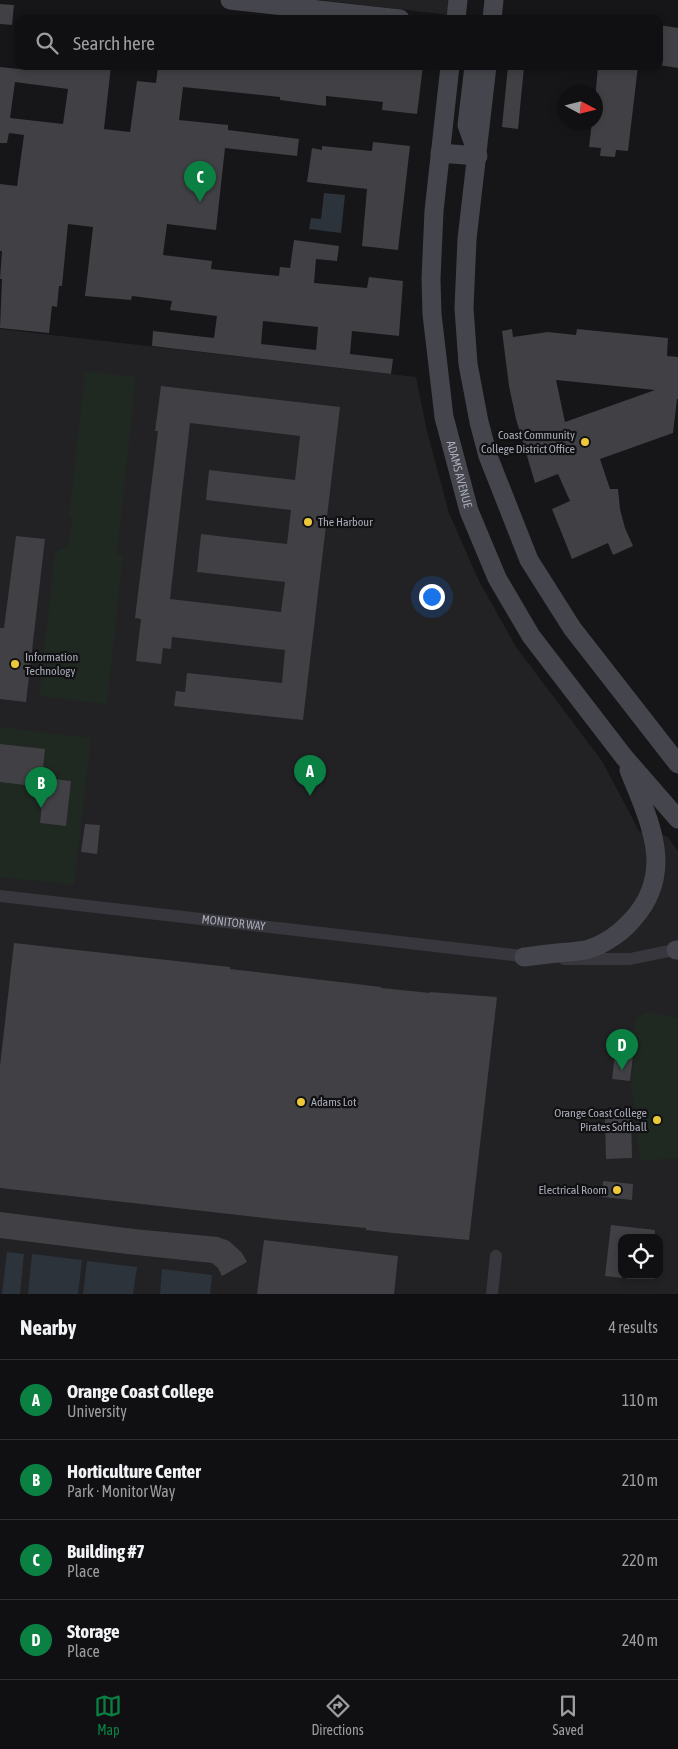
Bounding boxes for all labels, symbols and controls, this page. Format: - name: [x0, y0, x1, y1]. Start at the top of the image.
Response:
- search box: [15, 15, 663, 70]
- icon: search: [33, 29, 61, 57]
- text: Search here: [73, 32, 155, 54]
- north arrow: [558, 85, 603, 130]
- pin: C: [184, 161, 216, 202]
- place label: Coast Community College District Office: [481, 428, 575, 456]
- marker: Coast Community College District Office: [579, 436, 591, 448]
- street label: ADAMS AVENUE: [444, 439, 475, 510]
- place label: The Harbour: [318, 515, 373, 529]
- marker: The Harbour: [302, 516, 314, 528]
- your location: [419, 584, 445, 610]
- place label: Information Technology: [25, 650, 78, 678]
- marker: Information Technology: [9, 658, 21, 670]
- pin: A: [294, 755, 326, 796]
- pin: B: [25, 767, 57, 808]
- street label: MONITOR WAY: [201, 912, 267, 934]
- pin: D: [606, 1029, 638, 1070]
- place label: Adams Lot: [311, 1095, 357, 1109]
- marker: Adams Lot: [295, 1096, 307, 1108]
- place label: Orange Coast College Pirates Softball: [554, 1106, 648, 1134]
- marker: Orange Coast College Pirates Softball: [651, 1114, 663, 1126]
- place label: Electrical Room: [538, 1183, 607, 1197]
- marker: Electrical Room: [611, 1184, 623, 1196]
- map controls: [618, 1234, 663, 1279]
- button: locate: [618, 1234, 663, 1279]
- text: Nearby: [20, 1315, 76, 1339]
- text: 4 results: [608, 1318, 658, 1336]
- text: Orange Coast College: [67, 1380, 214, 1402]
- text: A: [32, 1391, 40, 1409]
- text: 110 m: [622, 1391, 658, 1409]
- text: University: [67, 1402, 127, 1420]
- text: Horticulture Center: [67, 1460, 201, 1482]
- text: B: [32, 1471, 40, 1489]
- text: 210 m: [622, 1471, 658, 1489]
- text: Park · Monitor Way: [67, 1482, 175, 1500]
- text: Building #7: [67, 1540, 145, 1562]
- text: C: [32, 1551, 40, 1569]
- text: 220 m: [622, 1551, 658, 1569]
- text: Place: [67, 1562, 100, 1580]
- text: Storage: [67, 1620, 120, 1642]
- text: D: [32, 1631, 40, 1649]
- text: 240 m: [622, 1631, 658, 1649]
- text: Place: [67, 1642, 100, 1660]
- tab: Map: [94, 1692, 122, 1738]
- tab: Directions: [311, 1692, 364, 1738]
- tab: Saved: [553, 1692, 584, 1738]

